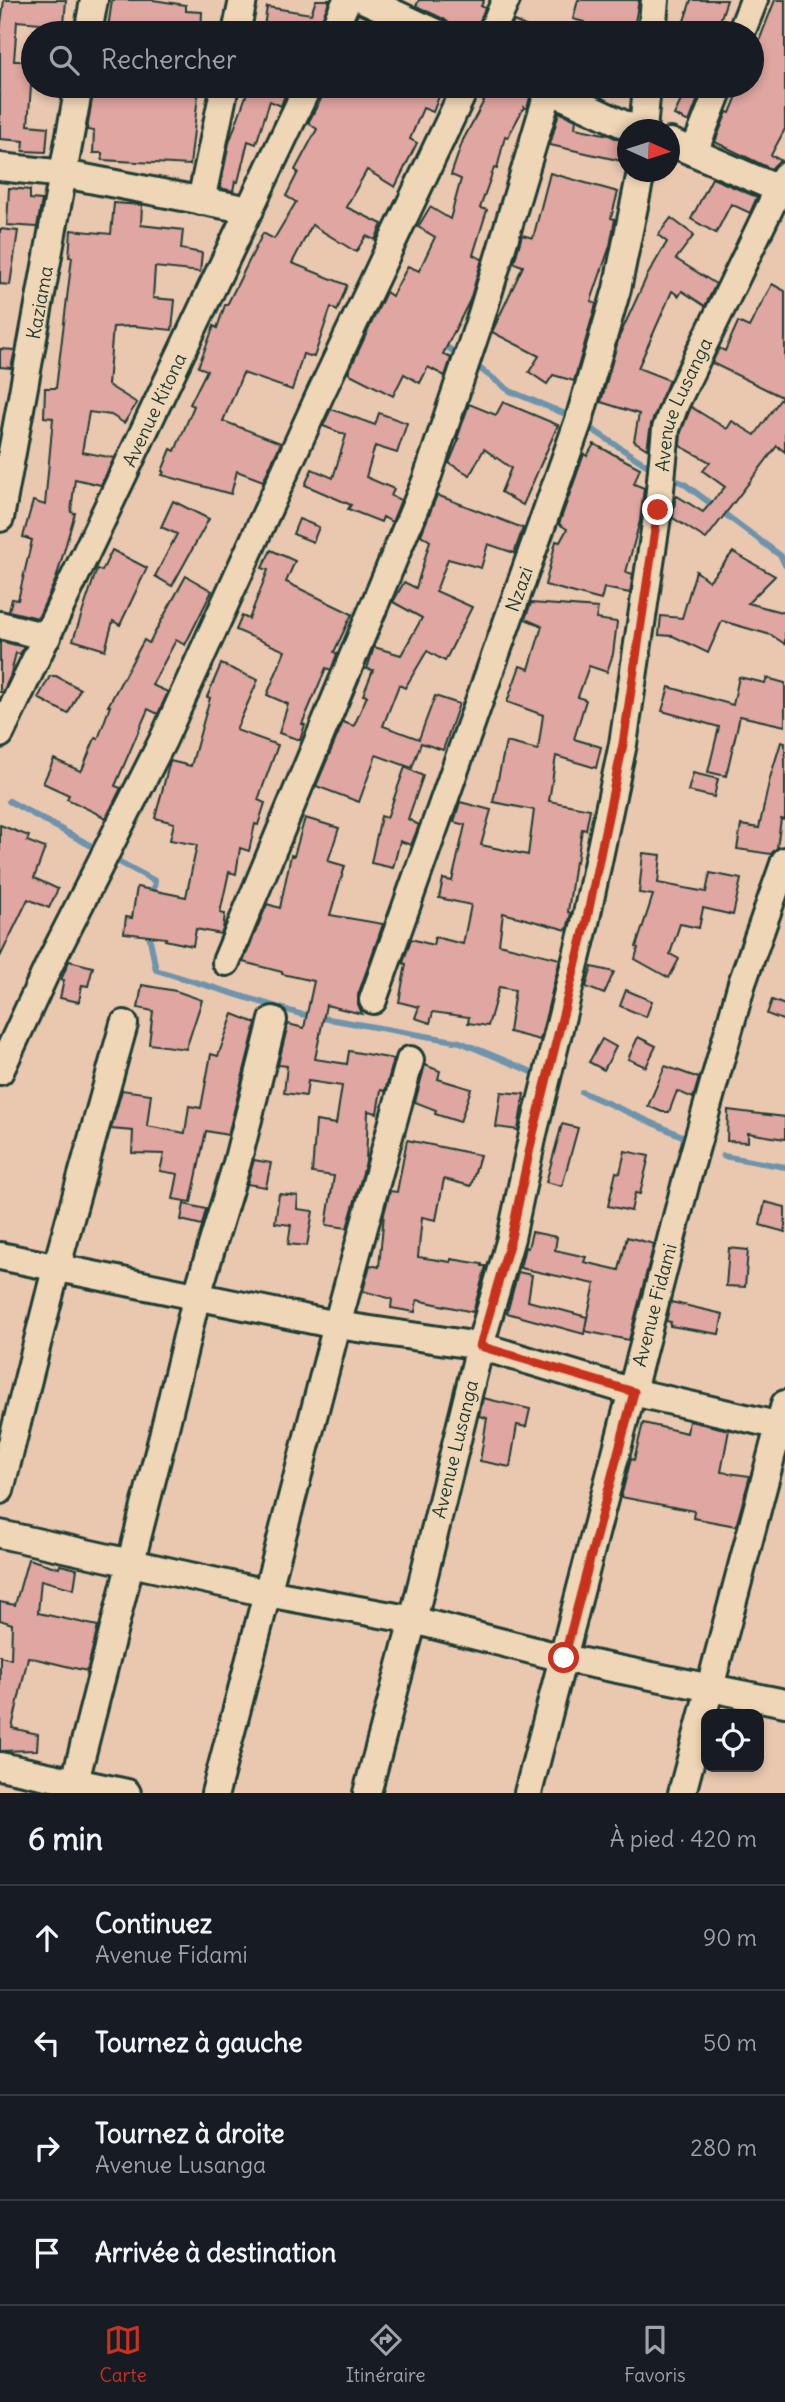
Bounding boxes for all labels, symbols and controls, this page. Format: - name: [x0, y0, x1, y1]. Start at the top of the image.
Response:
- search box: [21, 21, 764, 98]
- icon: search: [45, 41, 83, 79]
- text: Rechercher: [101, 43, 237, 76]
- north arrow: [617, 119, 680, 182]
- street label: Kaziama: [21, 264, 58, 341]
- street label: Avenue Lusanga: [650, 334, 717, 473]
- street label: Avenue Kitona: [117, 349, 191, 471]
- route end: [642, 494, 673, 525]
- street label: Nzazi: [500, 563, 538, 615]
- street label: Avenue Fidami: [627, 1241, 682, 1369]
- street label: Avenue Lusanga: [426, 1377, 483, 1521]
- route start: [548, 1642, 579, 1673]
- map controls: [701, 1709, 764, 1772]
- button: locate: [701, 1709, 764, 1772]
- text: 6 min: [28, 1820, 103, 1858]
- text: À pied · 420 m: [610, 1824, 757, 1853]
- text: Continuez: [95, 1907, 212, 1940]
- icon: ahead: [28, 1919, 66, 1957]
- text: 90 m: [703, 1923, 757, 1952]
- text: Avenue Fidami: [95, 1940, 248, 1969]
- icon: left: [28, 2024, 66, 2062]
- text: Tournez à gauche: [95, 2026, 303, 2059]
- text: 50 m: [703, 2028, 757, 2057]
- text: Tournez à droite: [95, 2117, 285, 2150]
- icon: right: [28, 2129, 66, 2167]
- text: 280 m: [690, 2133, 757, 2162]
- text: Avenue Lusanga: [95, 2150, 266, 2179]
- icon: arrive: [28, 2234, 66, 2272]
- text: Arrivée à destination: [95, 2236, 336, 2269]
- tab: Carte: [99, 2321, 147, 2387]
- tab: Itinéraire: [346, 2321, 425, 2387]
- tab: Favoris: [624, 2321, 686, 2387]

